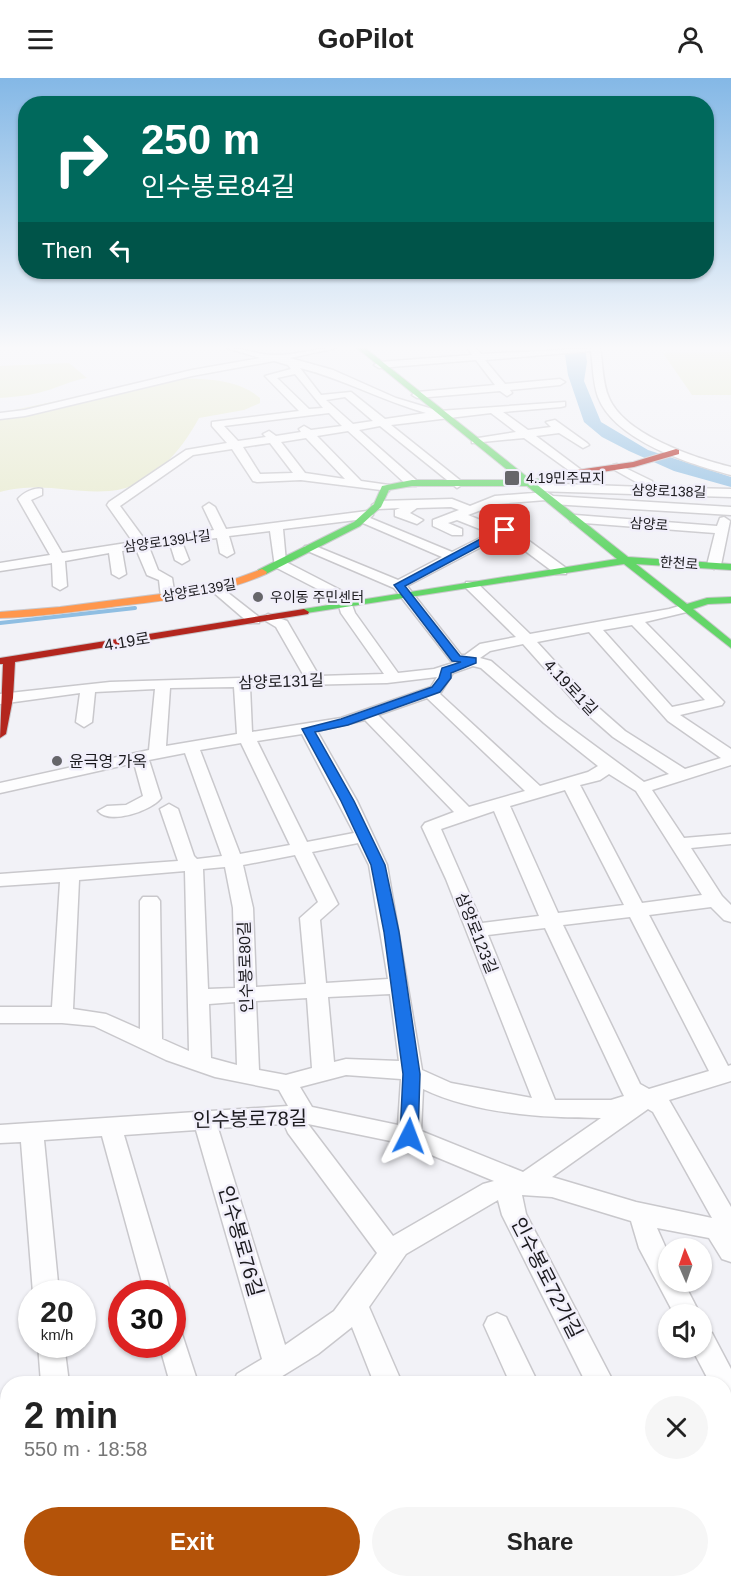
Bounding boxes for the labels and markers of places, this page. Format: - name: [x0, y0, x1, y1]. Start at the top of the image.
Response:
- marker: 4.19민주묘지: [503, 469, 521, 487]
- place label: 4.19민주묘지: [526, 470, 605, 486]
- pin: [479, 504, 530, 555]
- place label: 우이동 주민센터: [270, 589, 364, 605]
- marker: 우이동 주민센터: [251, 590, 265, 604]
- place label: 윤극영 가옥: [69, 753, 147, 770]
- marker: 윤극영 가옥: [50, 754, 64, 768]

